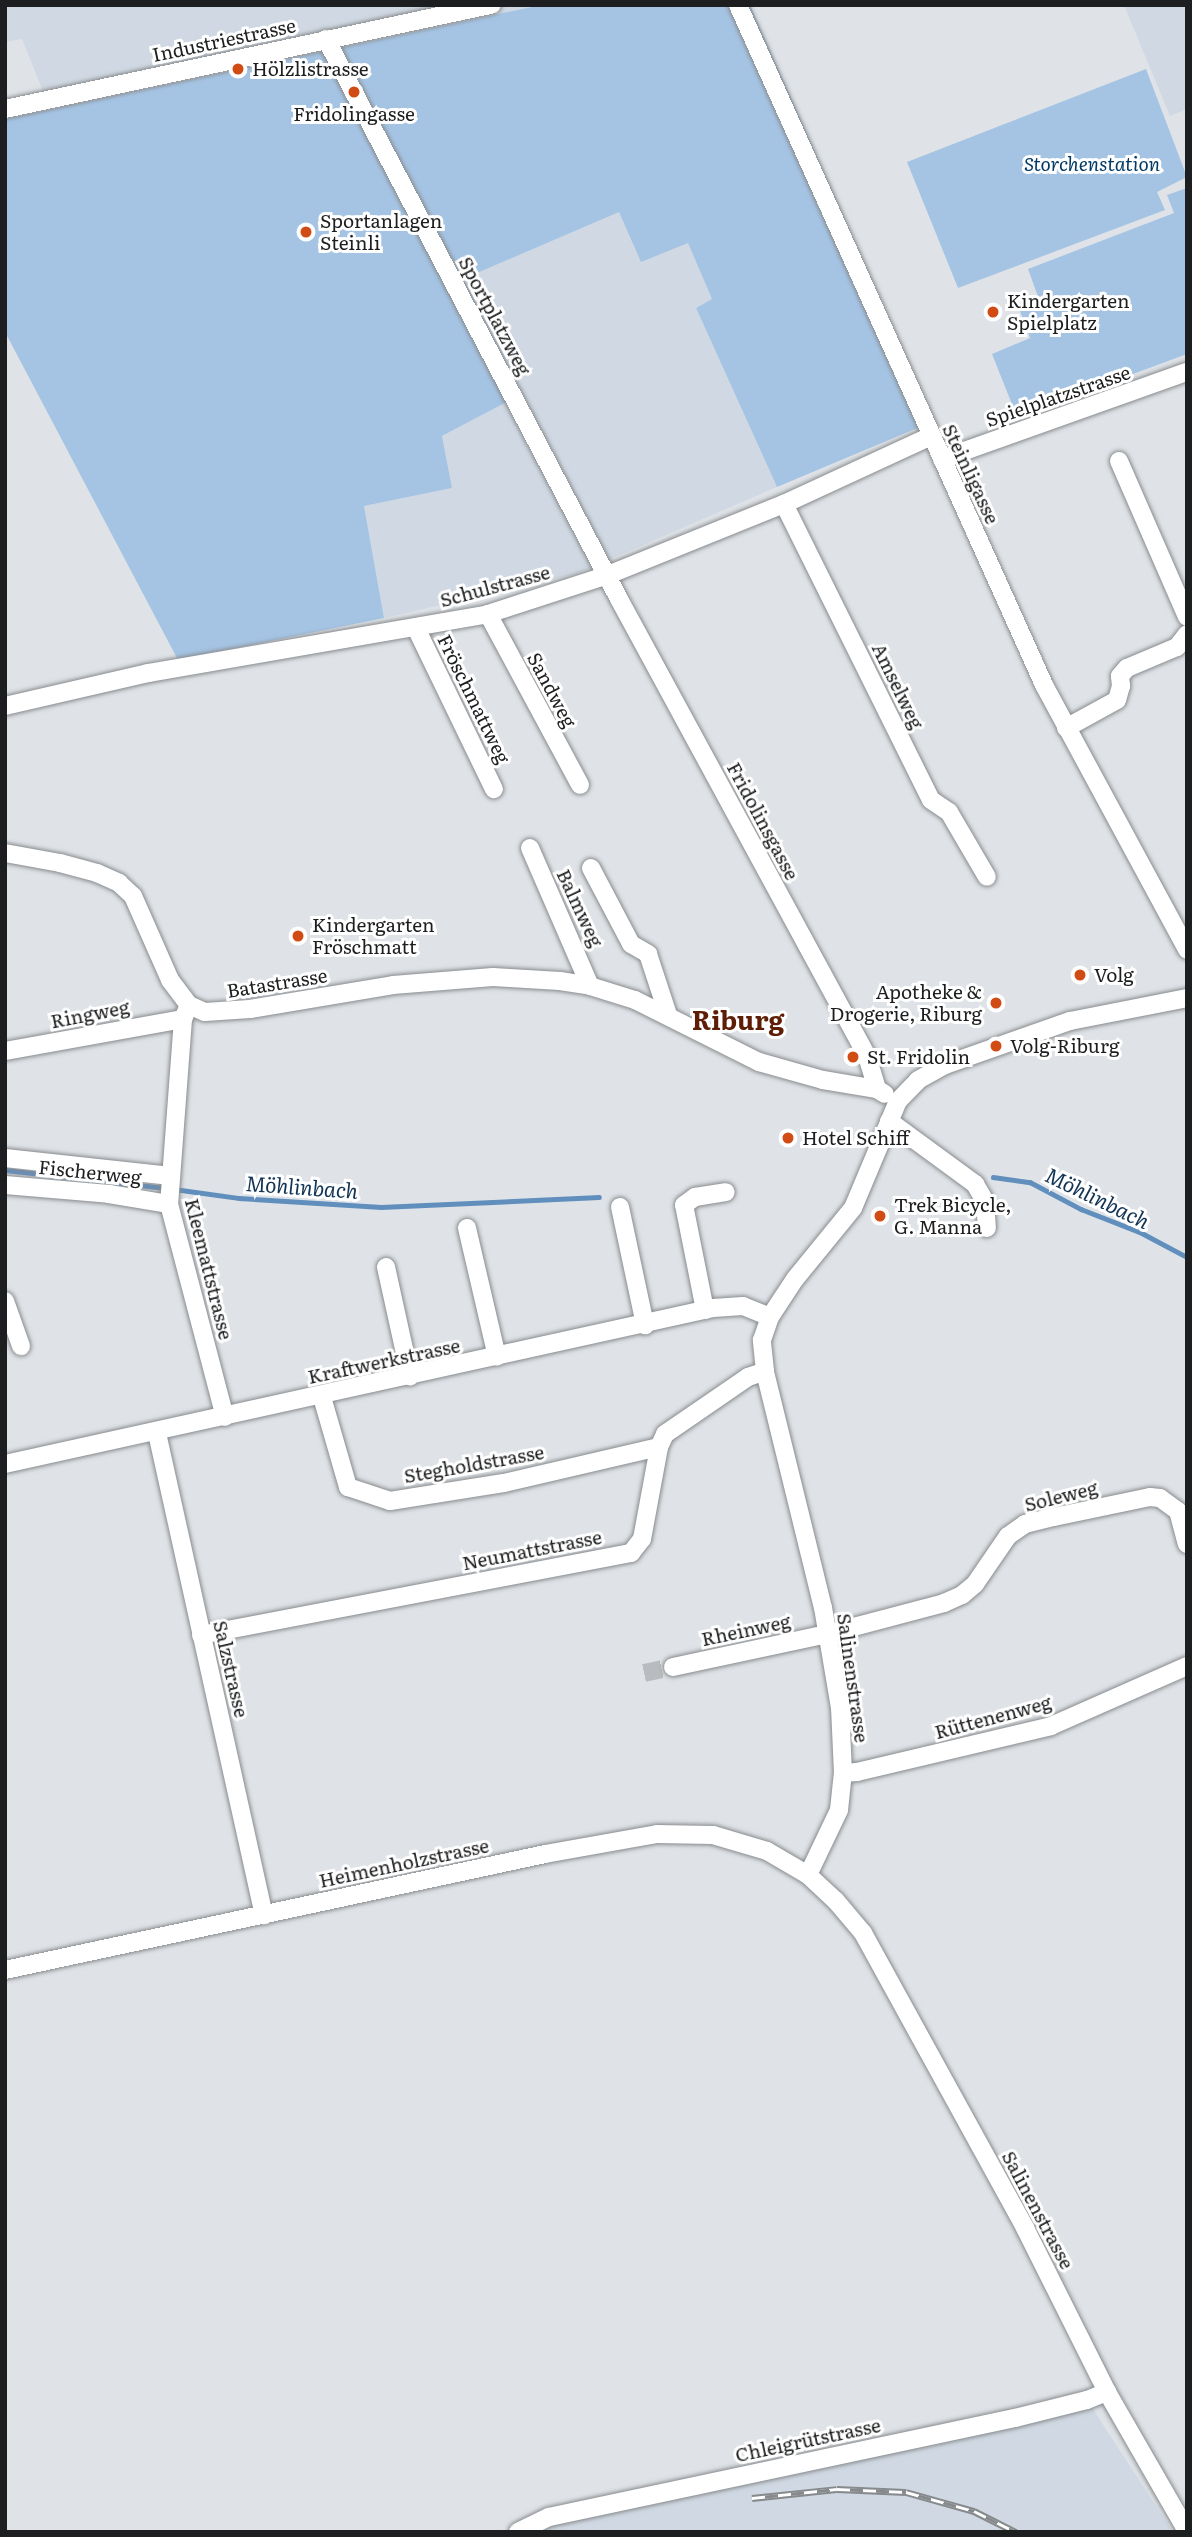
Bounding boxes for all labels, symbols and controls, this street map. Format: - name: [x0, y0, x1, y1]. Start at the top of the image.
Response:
- street label: Industriestrasse: [150, 14, 298, 66]
- place label: Hölzlistrasse: [252, 58, 369, 80]
- marker: Hölzlistrasse: [230, 61, 246, 77]
- marker: Fridolingasse: [346, 84, 362, 100]
- place label: Fridolingasse: [293, 103, 415, 125]
- park label: Storchenstation: [1024, 153, 1160, 175]
- place label: Sportanlagen Steinli: [320, 210, 442, 254]
- marker: Sportanlagen Steinli: [298, 224, 314, 240]
- street label: Sportplatzweg: [454, 253, 536, 379]
- place label: Kindergarten Spielplatz: [1007, 290, 1129, 334]
- marker: Kindergarten Spielplatz: [985, 304, 1001, 320]
- street label: Spielplatzstrasse: [983, 361, 1133, 431]
- street label: Steinligasse: [938, 420, 1004, 528]
- street label: Schulstrasse: [437, 560, 553, 612]
- street label: Fröschmattweg: [433, 631, 515, 767]
- street label: Amselweg: [867, 639, 929, 733]
- street label: Sandweg: [523, 649, 581, 731]
- street label: Fridolinsgasse: [722, 758, 804, 884]
- street label: Balmweg: [552, 865, 608, 951]
- place label: Kindergarten Fröschmatt: [312, 914, 434, 958]
- marker: Kindergarten Fröschmatt: [290, 928, 306, 944]
- street label: Batastrasse: [225, 964, 329, 1002]
- place label: Volg: [1094, 964, 1134, 986]
- marker: Volg: [1072, 967, 1088, 983]
- place label: Apotheke & Drogerie, Riburg: [830, 981, 982, 1025]
- street label: Ringweg: [49, 995, 131, 1033]
- marker: Apotheke & Drogerie, Riburg: [988, 995, 1004, 1011]
- district label: Riburg: [692, 1003, 784, 1035]
- place label: Volg-Riburg: [1010, 1035, 1119, 1057]
- marker: Volg-Riburg: [988, 1038, 1004, 1054]
- place label: St. Fridolin: [867, 1046, 970, 1068]
- marker: St. Fridolin: [845, 1049, 861, 1065]
- place label: Hotel Schiff: [802, 1127, 909, 1149]
- marker: Hotel Schiff: [780, 1130, 796, 1146]
- street label: Fischerweg: [37, 1155, 143, 1189]
- water label: Möhlinbach: [1042, 1161, 1154, 1233]
- water label: Möhlinbach: [245, 1170, 359, 1202]
- place label: Trek Bicycle, G. Manna: [894, 1194, 1012, 1238]
- street label: Kleemattstrasse: [180, 1196, 238, 1342]
- marker: Trek Bicycle, G. Manna: [872, 1208, 888, 1224]
- street label: Kraftwerkstrasse: [306, 1334, 462, 1388]
- street label: Stegholdstrasse: [402, 1440, 546, 1488]
- street label: Soleweg: [1022, 1476, 1100, 1516]
- street label: Neumattstrasse: [460, 1525, 604, 1575]
- street label: Rheinweg: [699, 1609, 793, 1651]
- street label: Salinenstrasse: [833, 1612, 873, 1744]
- street label: Salzstrasse: [209, 1618, 253, 1720]
- street label: Rüttenenweg: [932, 1690, 1054, 1744]
- street label: Heimenholzstrasse: [317, 1834, 491, 1892]
- street label: Salinenstrasse: [997, 2147, 1079, 2273]
- street label: Chleigrütstrasse: [733, 2413, 883, 2467]

